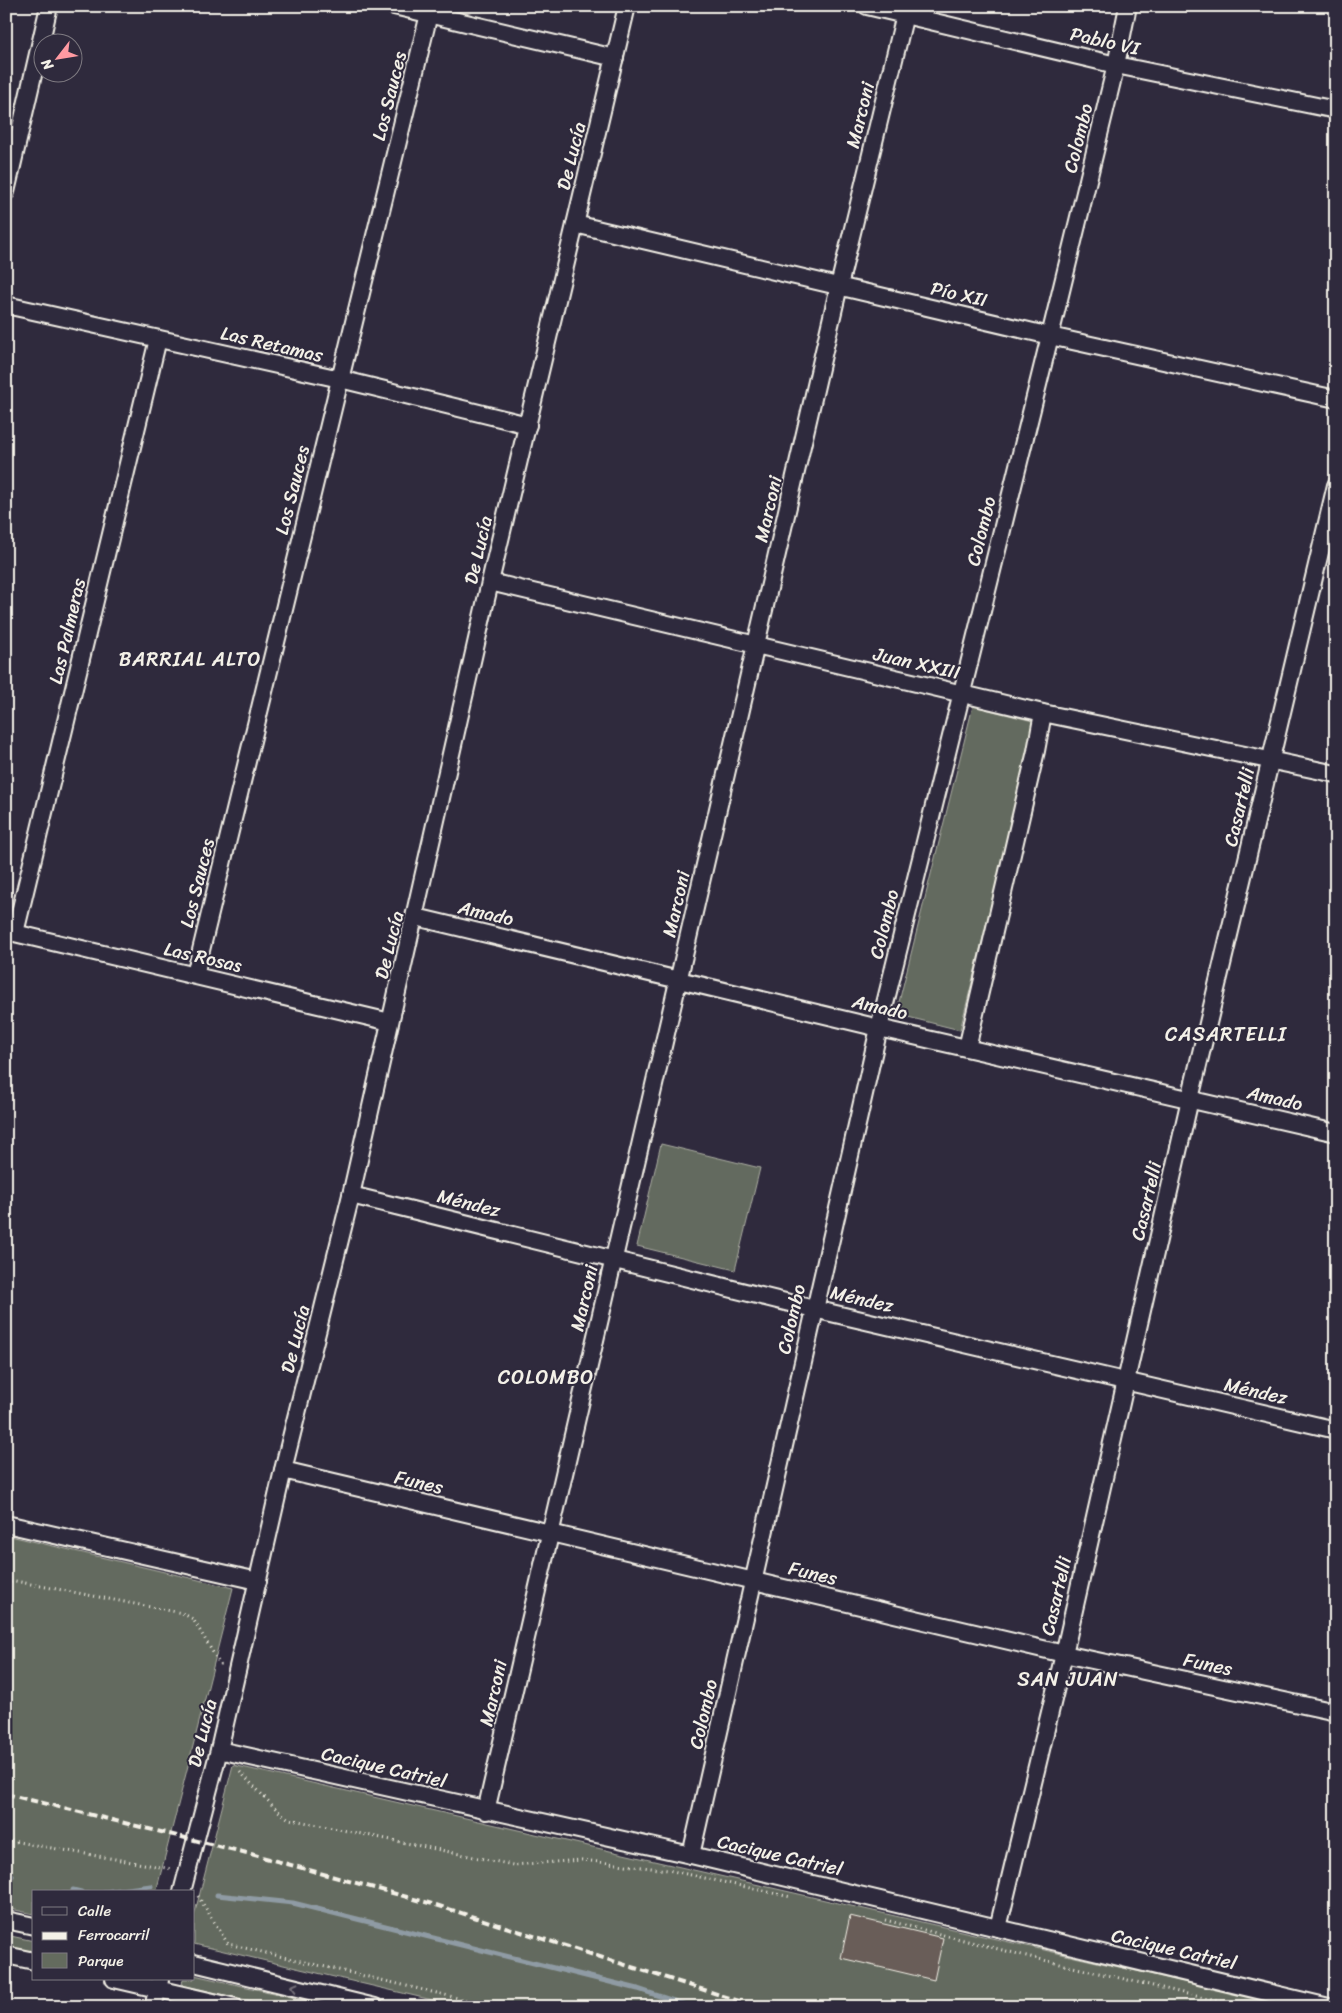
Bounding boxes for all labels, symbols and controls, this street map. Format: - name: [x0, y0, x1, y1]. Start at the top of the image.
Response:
- street label: Pablo VI: [1067, 17, 1144, 65]
- north arrow: [32, 32, 82, 82]
- street label: Los Sauces: [362, 48, 416, 144]
- text: N: [34, 54, 61, 76]
- street label: Marconi: [836, 78, 884, 152]
- street label: Colombo: [1053, 100, 1103, 176]
- street label: De Lucía: [547, 118, 596, 194]
- street label: Pío XII: [927, 271, 991, 317]
- street label: Las Retamas: [218, 316, 327, 372]
- street label: Los Sauces: [265, 442, 319, 538]
- street label: Marconi: [744, 472, 792, 546]
- street label: Colombo: [956, 493, 1006, 569]
- street label: De Lucía: [454, 512, 502, 587]
- street label: Las Palmeras: [39, 574, 95, 687]
- street label: Juan XXIII: [869, 637, 964, 689]
- district label: BARRIAL ALTO: [119, 642, 261, 677]
- street label: Casartelli: [1214, 763, 1264, 850]
- street label: Los Sauces: [170, 835, 224, 931]
- street label: Marconi: [652, 867, 700, 941]
- street label: Colombo: [859, 886, 909, 962]
- street label: Amado: [454, 890, 517, 935]
- street label: De Lucía: [365, 907, 414, 983]
- street label: Las Rosas: [161, 932, 246, 982]
- street label: Amado: [848, 984, 911, 1029]
- district label: CASARTELLI: [1165, 1017, 1287, 1052]
- street label: Amado: [1243, 1075, 1306, 1120]
- street label: Casartelli: [1121, 1157, 1171, 1244]
- street label: Méndez: [434, 1179, 505, 1227]
- street label: Marconi: [560, 1261, 608, 1335]
- street label: Méndez: [827, 1276, 898, 1323]
- street label: Colombo: [767, 1281, 815, 1357]
- street label: De Lucía: [271, 1301, 320, 1377]
- district label: COLOMBO: [498, 1360, 594, 1395]
- street label: Méndez: [1221, 1368, 1292, 1415]
- street label: Funes: [391, 1460, 447, 1504]
- street label: Funes: [785, 1551, 841, 1595]
- street label: Casartelli: [1031, 1552, 1081, 1639]
- street label: Funes: [1180, 1643, 1236, 1685]
- street label: Marconi: [469, 1656, 517, 1730]
- district label: SAN JUAN: [1017, 1662, 1119, 1697]
- street label: Colombo: [679, 1676, 727, 1752]
- street label: De Lucía: [178, 1695, 227, 1771]
- street label: Cacique Catriel: [318, 1737, 450, 1798]
- street label: Cacique Catriel: [714, 1825, 846, 1886]
- legend: [32, 1890, 195, 1980]
- text: Calle: [78, 1898, 111, 1924]
- street label: Cacique Catriel: [1108, 1919, 1240, 1980]
- text: Ferrocarril: [78, 1922, 150, 1948]
- text: Parque: [78, 1948, 123, 1974]
- one-way arrow: [289, 1982, 298, 1993]

